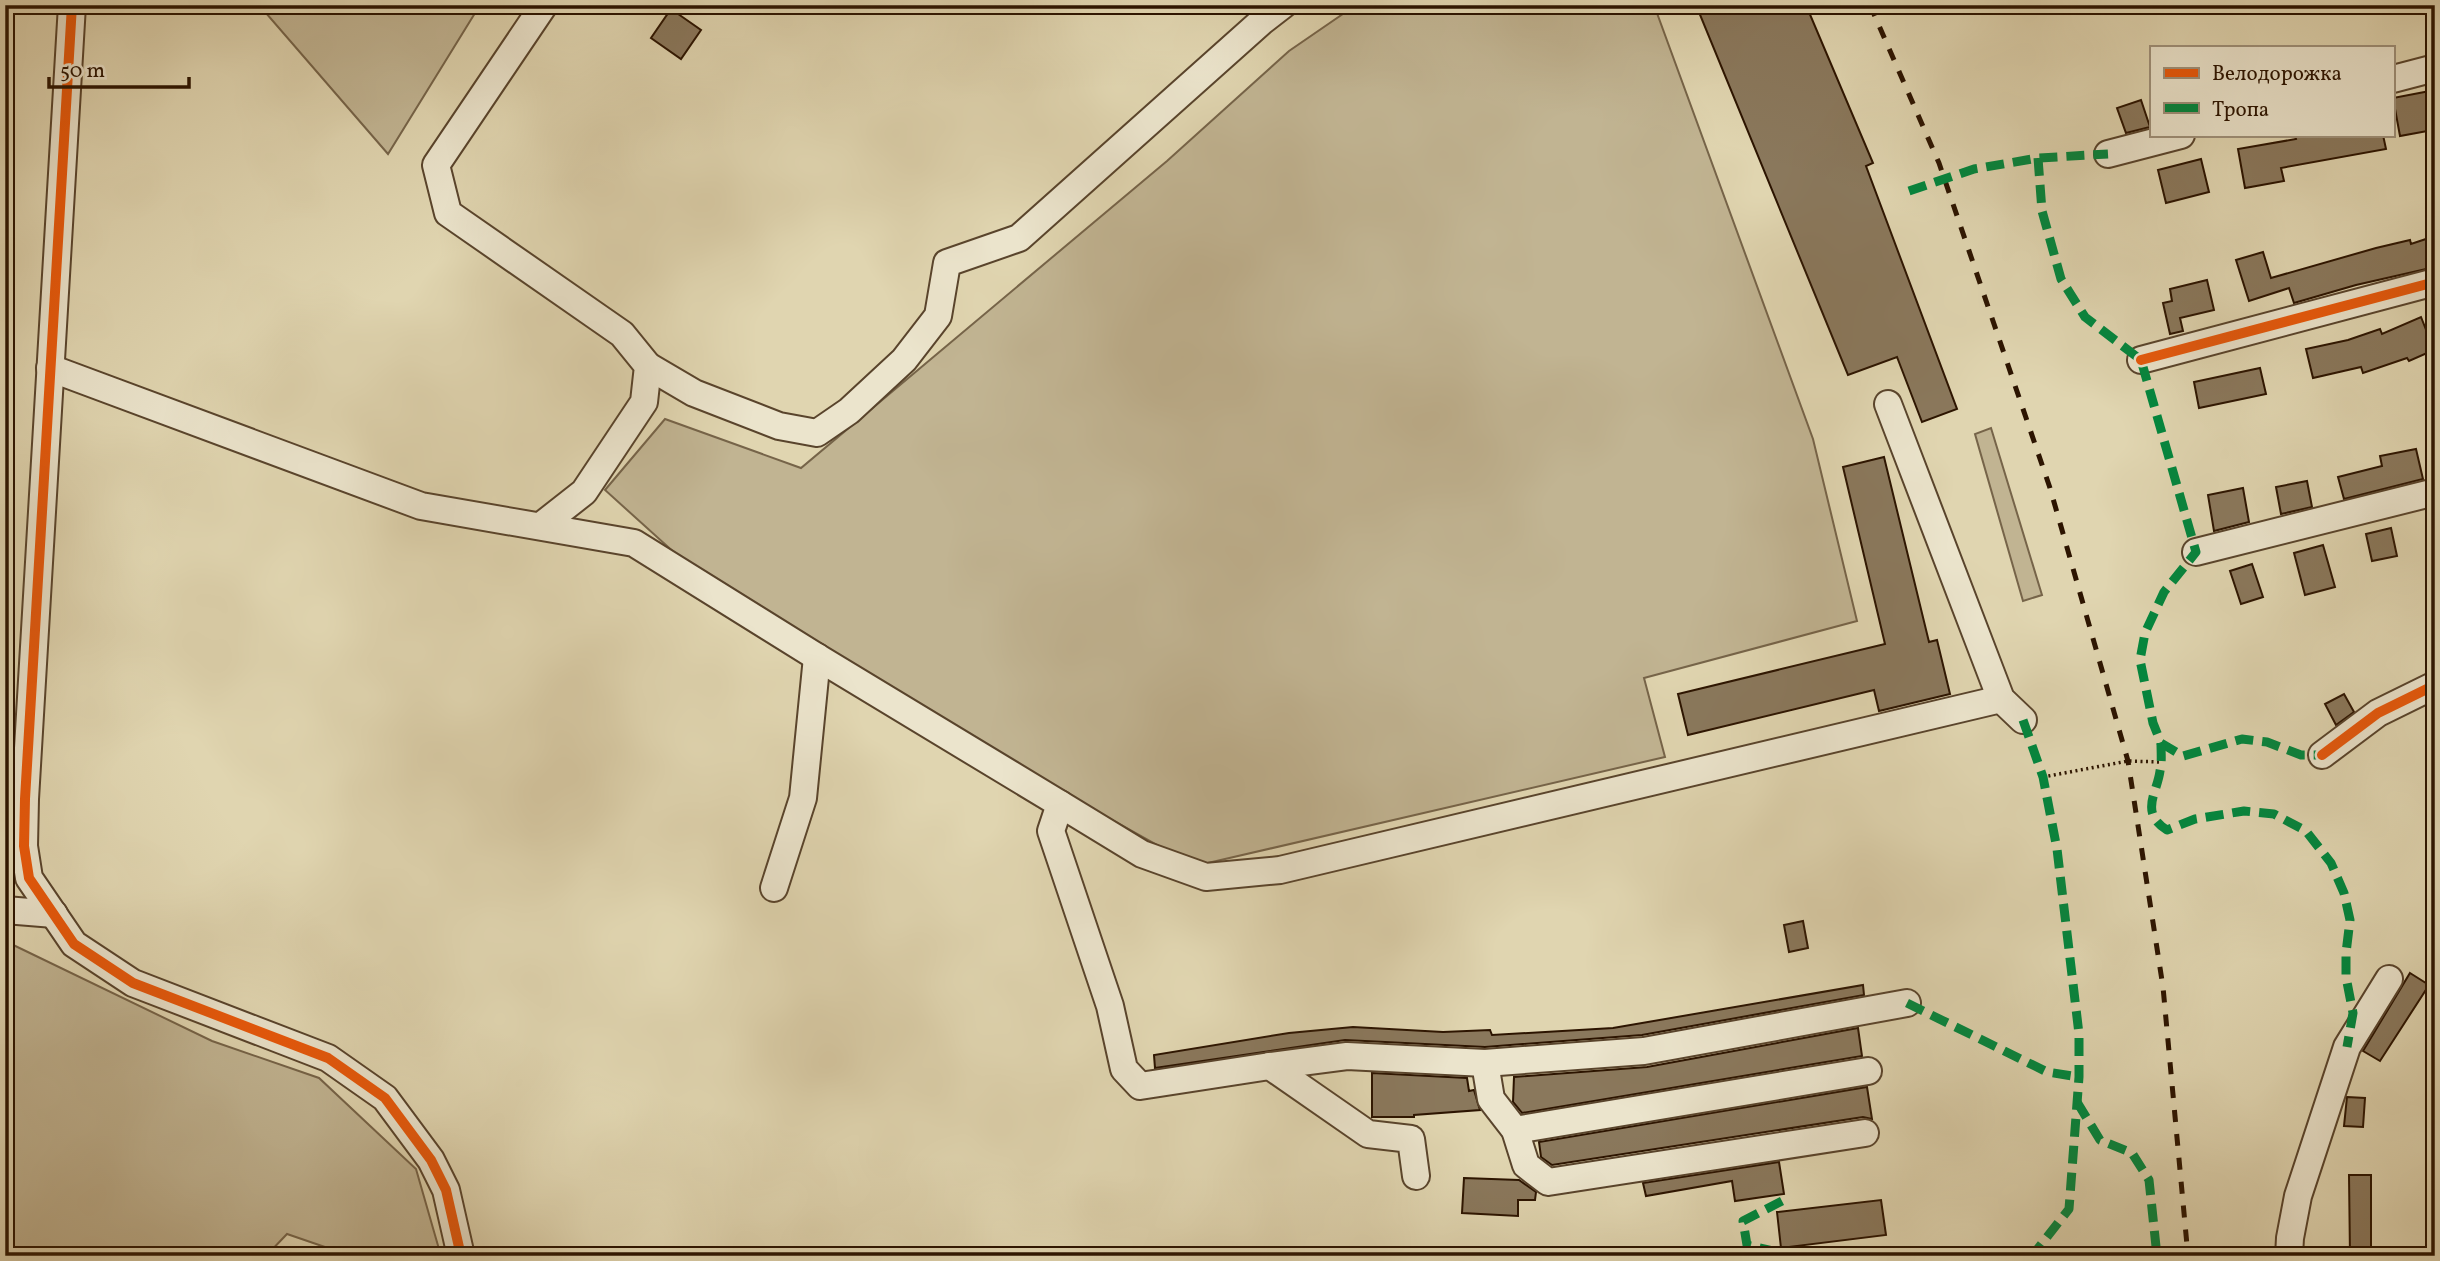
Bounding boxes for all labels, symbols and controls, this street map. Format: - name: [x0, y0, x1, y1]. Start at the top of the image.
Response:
- scale bar: [49, 46, 189, 90]
- legend: [2150, 46, 2394, 136]
- text: 50 m: [60, 57, 105, 86]
- text: Велодорожка: [2212, 60, 2342, 89]
- text: Тропа: [2212, 96, 2269, 125]

